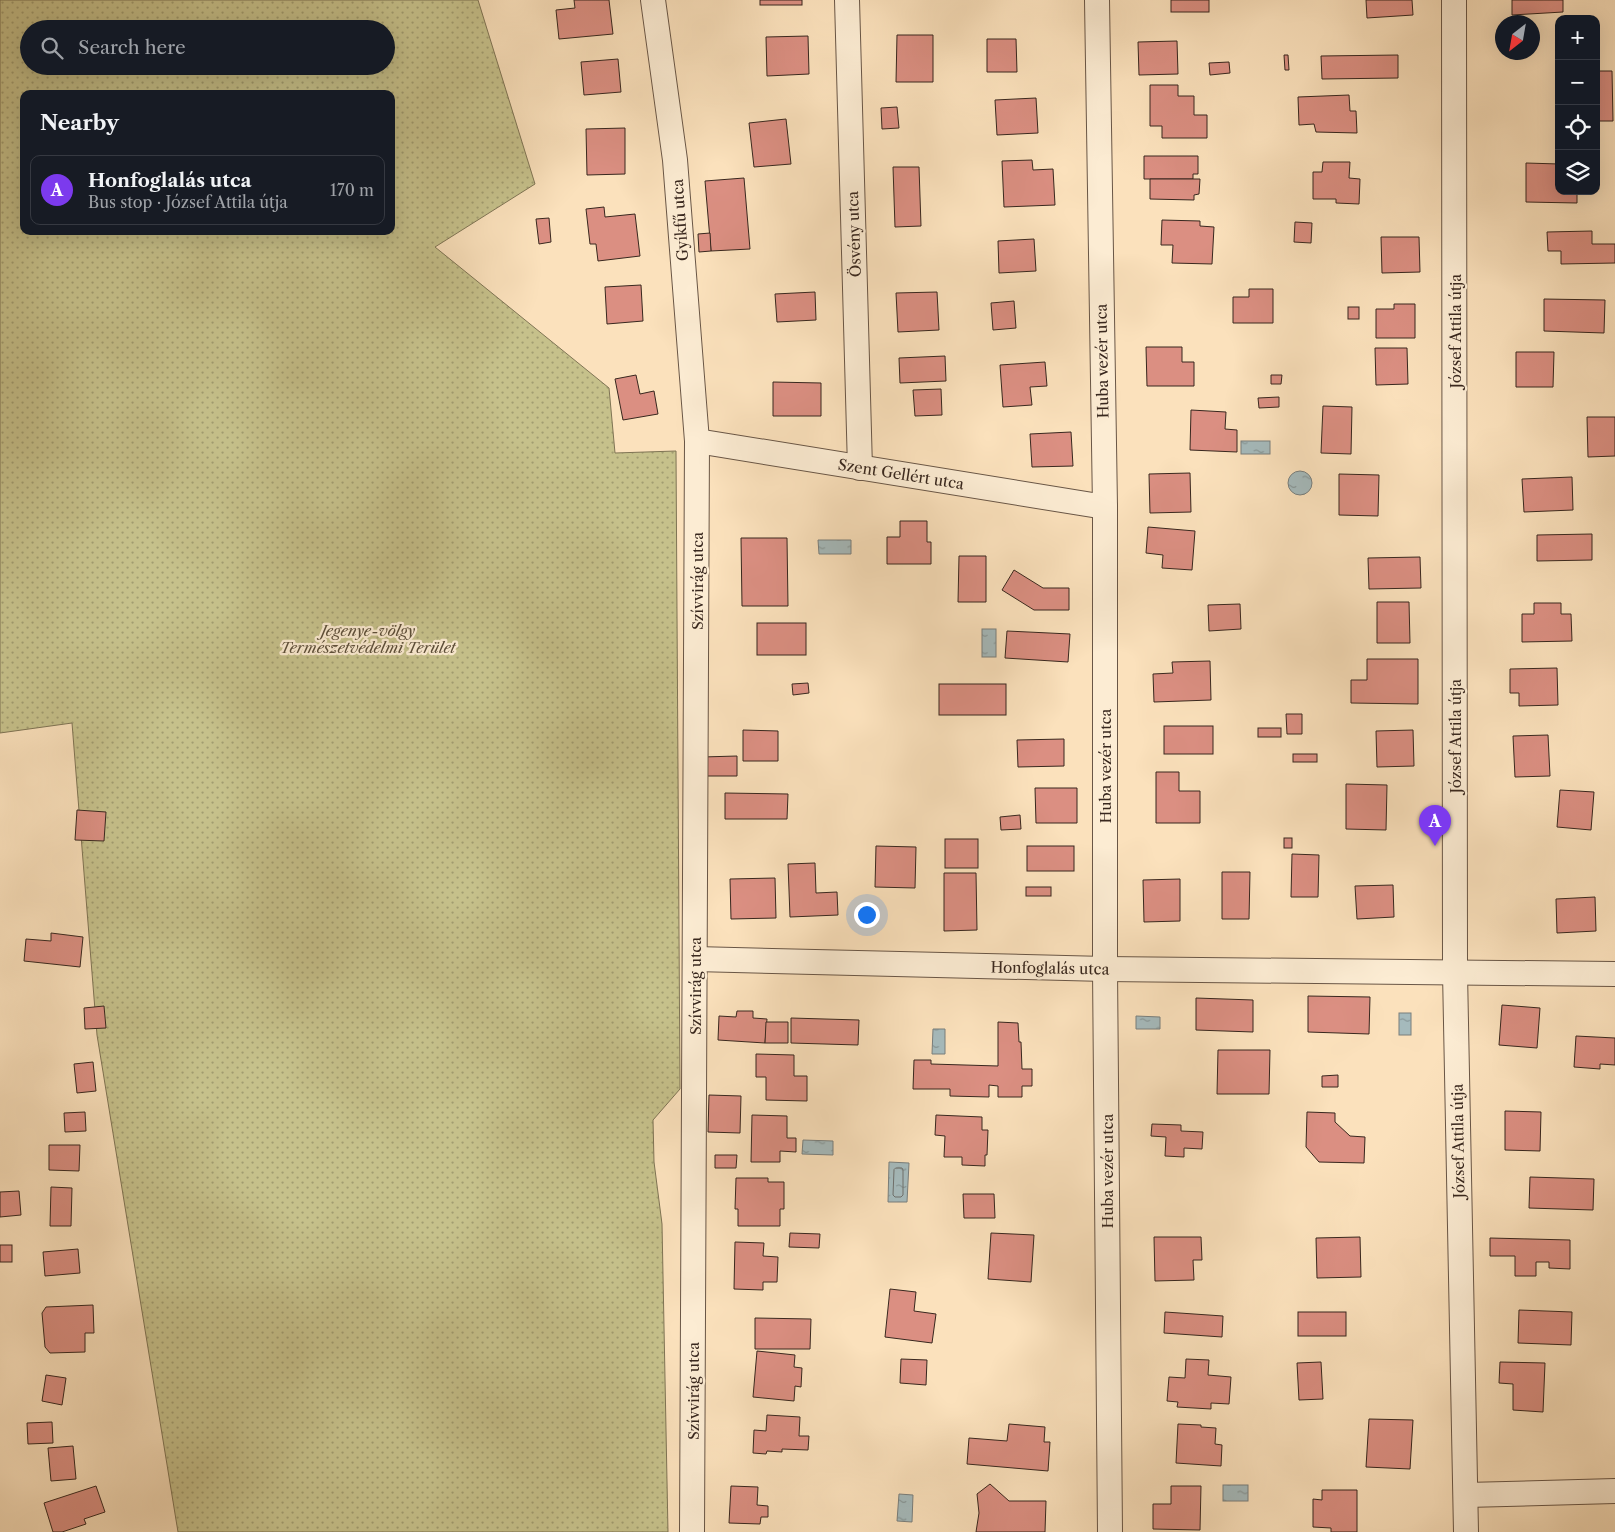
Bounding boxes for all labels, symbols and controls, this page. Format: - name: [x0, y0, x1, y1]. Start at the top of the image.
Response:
- north arrow: [1495, 15, 1540, 60]
- map controls: [1555, 15, 1600, 195]
- button: +: [1555, 15, 1600, 60]
- search box: [20, 20, 395, 75]
- icon: search: [38, 34, 66, 62]
- text: Search here: [78, 36, 186, 59]
- button: −: [1555, 60, 1600, 105]
- button: locate: [1555, 105, 1600, 150]
- text: Nearby: [40, 110, 119, 135]
- button: layers: [1555, 150, 1600, 195]
- text: Honfoglalás utca: [88, 169, 251, 192]
- street label: Gyíkfű utca: [668, 178, 692, 262]
- text: A: [51, 180, 63, 200]
- text: 170 m: [330, 180, 374, 200]
- street label: Ösvény utca: [843, 191, 865, 277]
- text: Bus stop · József Attila útja: [88, 192, 288, 212]
- street label: József Attila útja: [1446, 274, 1465, 390]
- street label: Huba vezér utca: [1091, 303, 1112, 419]
- street label: Szent Gellért utca: [837, 455, 966, 493]
- street label: Szívvirág utca: [688, 532, 707, 630]
- park label: Jegenye-völgy Természetvédelmi Terület: [280, 621, 456, 657]
- street label: József Attila útja: [1446, 679, 1465, 795]
- street label: Huba vezér utca: [1096, 709, 1115, 823]
- pin: A: [1419, 805, 1451, 846]
- your location: [854, 902, 880, 928]
- street label: Szívvirág utca: [686, 937, 705, 1035]
- street label: Honfoglalás utca: [990, 957, 1110, 979]
- street label: József Attila útja: [1448, 1084, 1469, 1200]
- street label: Huba vezér utca: [1098, 1114, 1117, 1228]
- street label: Szívvirág utca: [684, 1342, 703, 1440]

